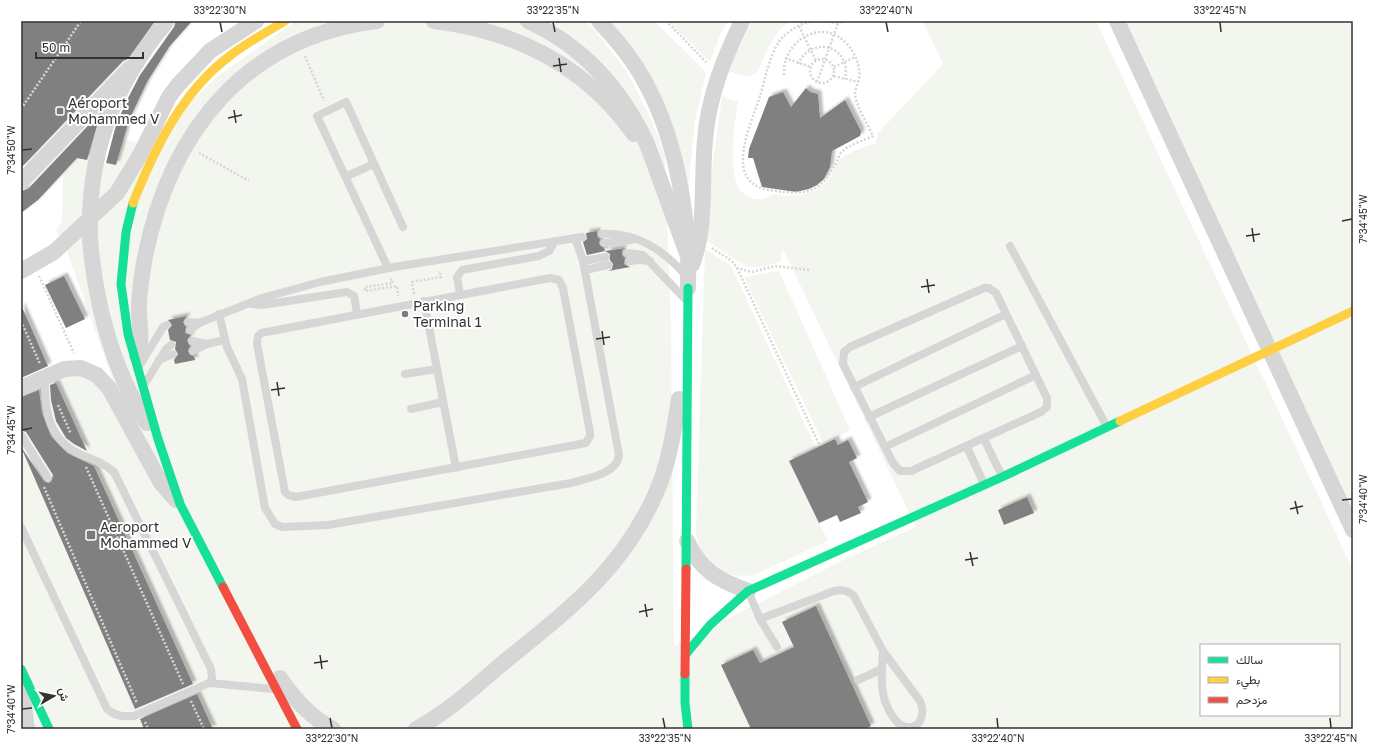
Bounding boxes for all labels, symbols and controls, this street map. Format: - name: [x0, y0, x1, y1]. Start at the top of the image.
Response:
- text: 33°22'30"N: [194, 4, 246, 16]
- text: 33°22'35"N: [527, 4, 579, 16]
- text: 33°22'40"N: [859, 4, 913, 16]
- text: 33°22'45"N: [1194, 4, 1246, 16]
- scale bar: [36, 34, 143, 60]
- text: 50 m: [42, 40, 70, 55]
- place label: Aéroport Mohammed V: [68, 94, 160, 127]
- marker: Aéroport Mohammed V: [55, 106, 65, 116]
- text: 7°34'50"W: [5, 125, 17, 175]
- text: 7°34'45"W: [1357, 194, 1369, 243]
- place label: Parking Terminal 1: [413, 297, 482, 330]
- marker: Parking Terminal 1: [400, 309, 410, 319]
- text: 7°34'45"W: [5, 405, 17, 454]
- text: 7°34'40"W: [1357, 474, 1369, 524]
- place label: Aeroport Mohammed V: [100, 518, 192, 551]
- marker: Aeroport Mohammed V: [85, 529, 97, 541]
- legend: [1200, 644, 1340, 716]
- text: سالك: [1236, 652, 1263, 667]
- text: بطيء: [1236, 672, 1260, 690]
- north arrow: [34, 676, 74, 716]
- text: 7°34'40"W: [5, 684, 17, 734]
- text: ش: [56, 687, 72, 702]
- text: مزدحم: [1236, 692, 1267, 708]
- text: 33°22'30"N: [306, 732, 358, 744]
- text: 33°22'35"N: [639, 732, 691, 744]
- text: 33°22'40"N: [971, 732, 1025, 744]
- text: 33°22'45"N: [1305, 732, 1357, 744]

